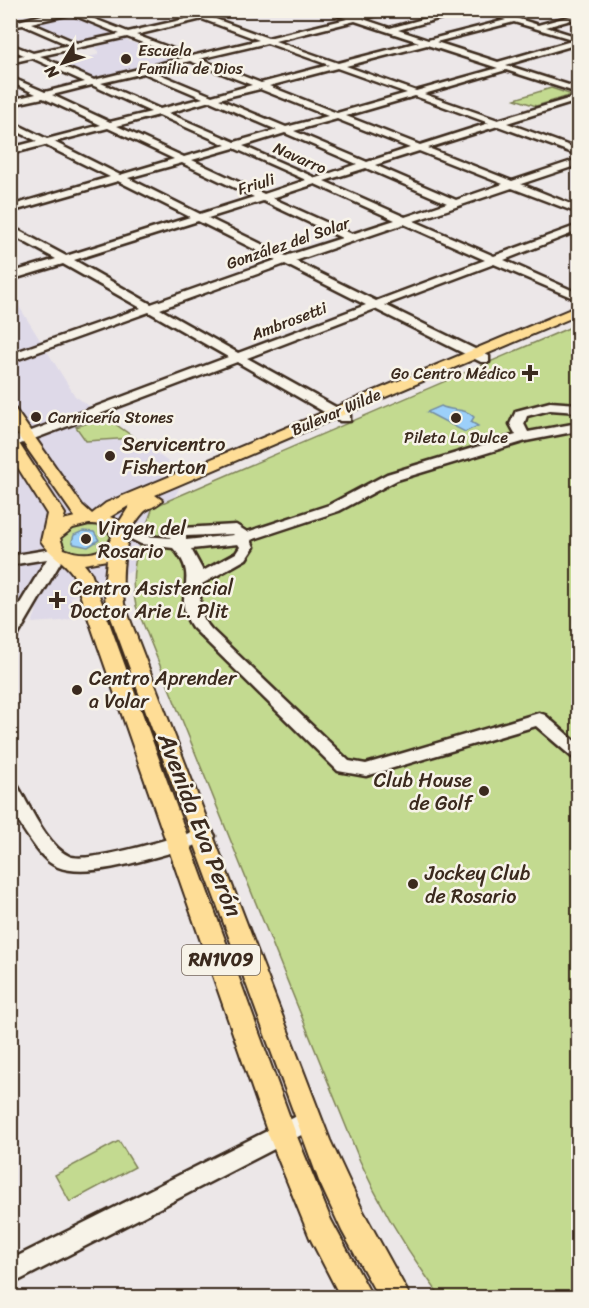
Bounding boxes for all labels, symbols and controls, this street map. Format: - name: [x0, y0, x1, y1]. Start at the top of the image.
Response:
- north arrow: [33, 33, 93, 93]
- place label: Escuela Familia de Dios: [138, 36, 244, 83]
- marker: Escuela Familia de Dios: [119, 52, 133, 66]
- text: N: [36, 58, 67, 86]
- street label: Navarro: [269, 133, 331, 183]
- street label: Friuli: [234, 165, 279, 203]
- street label: González del Solar: [222, 208, 355, 278]
- street label: Ambrosetti: [246, 293, 332, 349]
- place label: Go Centro Médico: [391, 359, 516, 388]
- marker: Go Centro Médico: [521, 364, 539, 382]
- street label: Bulevar Wilde: [286, 380, 386, 444]
- place label: Carnicería Stones: [48, 403, 174, 432]
- marker: Carnicería Stones: [29, 410, 43, 424]
- marker: Pileta La Dulce: [449, 411, 463, 425]
- place label: Pileta La Dulce: [404, 423, 508, 452]
- place label: Servicentro Fisherton: [122, 427, 225, 485]
- marker: Servicentro Fisherton: [103, 449, 117, 463]
- place label: Virgen del Rosario: [98, 511, 187, 569]
- marker: Virgen del Rosario: [79, 532, 93, 546]
- place label: Centro Asistencial Doctor Arie L. Plit: [70, 571, 234, 629]
- marker: Centro Asistencial Doctor Arie L. Plit: [48, 591, 66, 609]
- place label: Centro Aprender a Volar: [89, 661, 238, 719]
- marker: Centro Aprender a Volar: [70, 683, 84, 697]
- street label: Avenida Eva Perón: [145, 726, 254, 923]
- place label: Club House de Golf: [374, 763, 474, 821]
- marker: Club House de Golf: [477, 784, 491, 798]
- place label: Jockey Club de Rosario: [424, 856, 531, 914]
- marker: Jockey Club de Rosario: [406, 877, 420, 891]
- road number: RN1V09: [182, 945, 260, 975]

